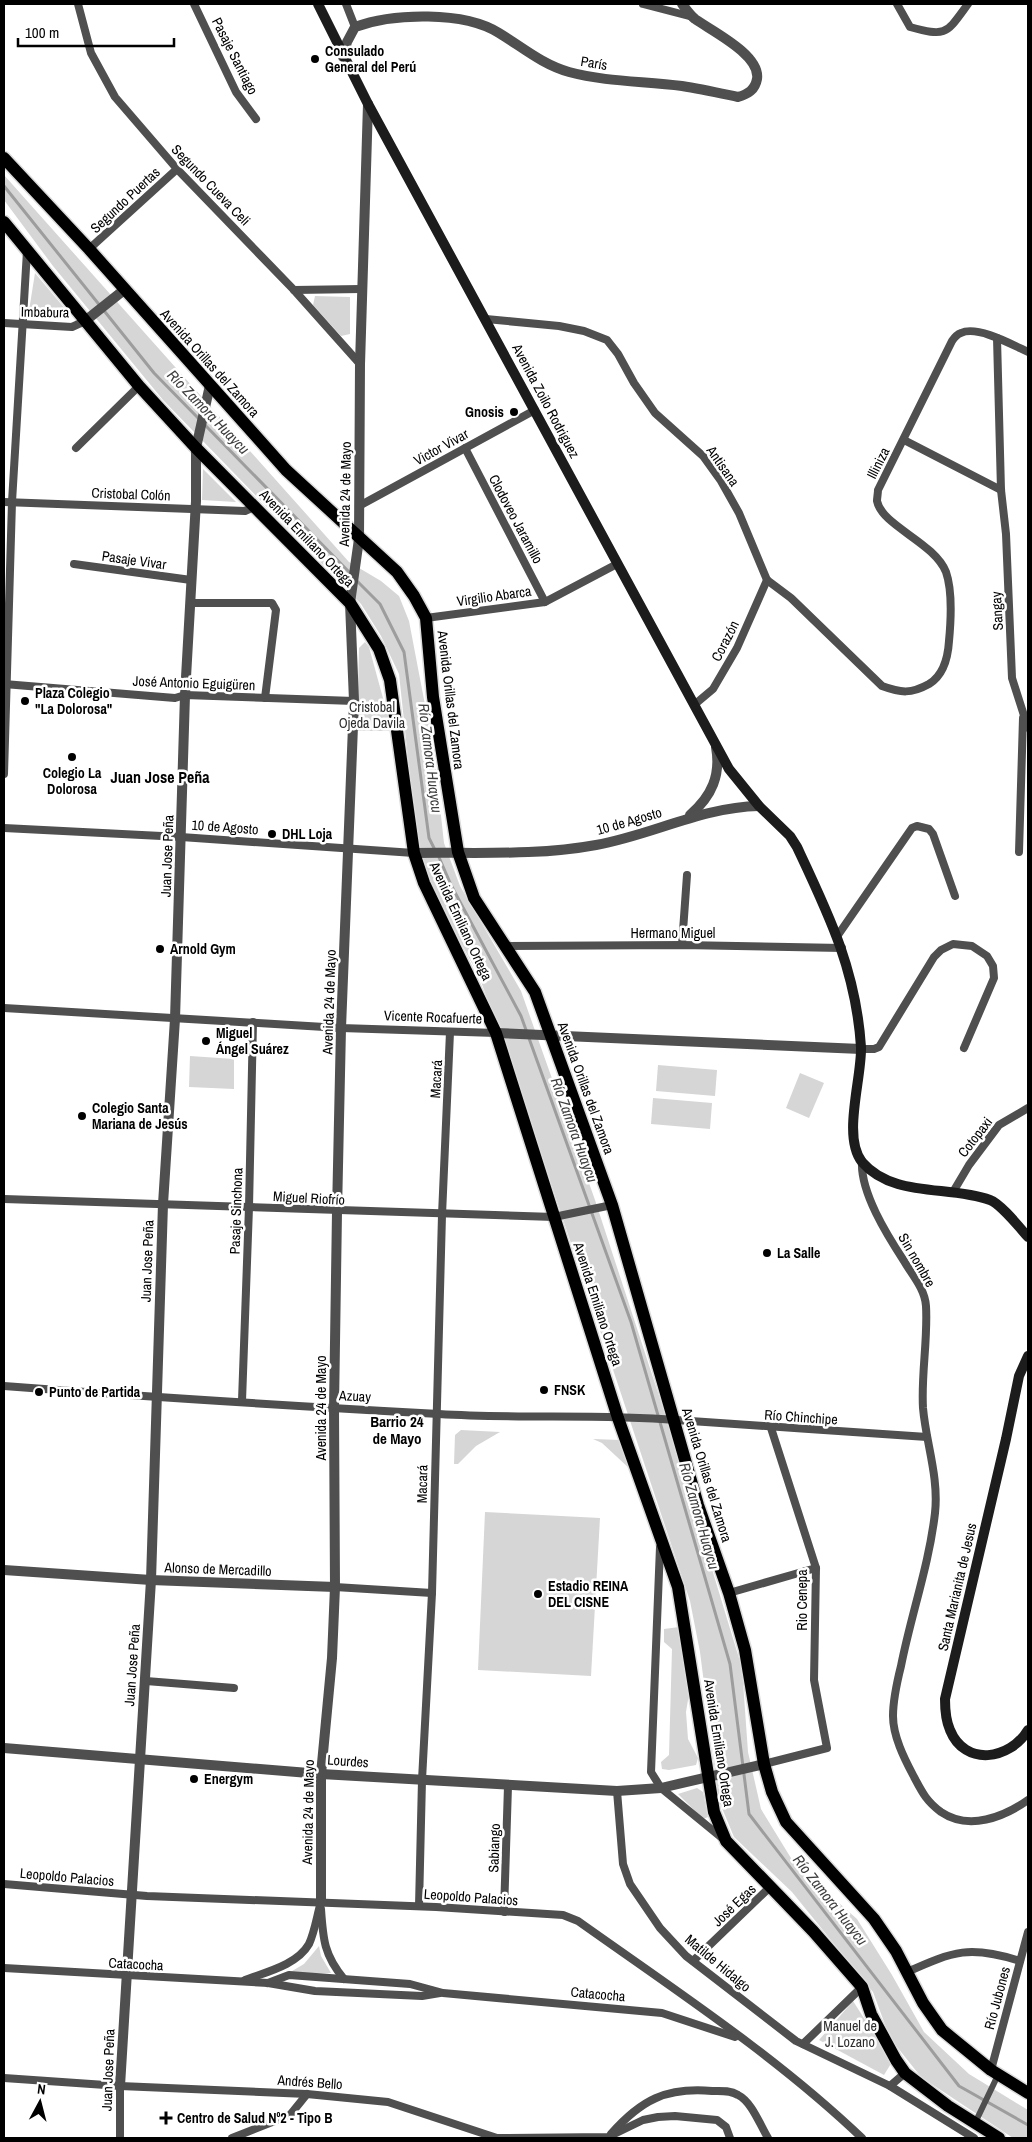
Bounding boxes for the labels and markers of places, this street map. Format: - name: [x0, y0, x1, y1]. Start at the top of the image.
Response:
- place label: Consulado General del Perú: [325, 42, 416, 76]
- marker: Consulado General del Perú: [309, 53, 321, 65]
- place label: Gnosis: [465, 403, 504, 421]
- marker: Gnosis: [508, 406, 520, 418]
- place label: Plaza Colegio "La Dolorosa": [35, 684, 112, 718]
- marker: Plaza Colegio "La Dolorosa": [19, 695, 31, 707]
- marker: Colegio La Dolorosa: [66, 751, 78, 763]
- place label: Colegio La Dolorosa: [43, 764, 102, 798]
- place label: DHL Loja: [282, 825, 333, 843]
- marker: DHL Loja: [266, 828, 278, 840]
- place label: Arnold Gym: [170, 940, 236, 958]
- marker: Arnold Gym: [154, 943, 166, 955]
- place label: Miguel Ángel Suárez: [216, 1024, 289, 1058]
- marker: Miguel Ángel Suárez: [200, 1035, 212, 1047]
- place label: Colegio Santa Mariana de Jesús: [92, 1099, 188, 1133]
- marker: Colegio Santa Mariana de Jesús: [76, 1110, 88, 1122]
- place label: La Salle: [777, 1244, 820, 1262]
- marker: La Salle: [761, 1247, 773, 1259]
- place label: FNSK: [554, 1381, 586, 1399]
- place label: Punto de Partida: [49, 1383, 141, 1401]
- marker: FNSK: [538, 1384, 550, 1396]
- marker: Punto de Partida: [33, 1386, 45, 1398]
- place label: Estadio REINA DEL CISNE: [548, 1577, 629, 1611]
- marker: Estadio REINA DEL CISNE: [532, 1588, 544, 1600]
- place label: Energym: [204, 1770, 253, 1788]
- marker: Energym: [188, 1773, 200, 1785]
- place label: Centro de Salud N⁰2 - Tipo B: [177, 2109, 332, 2127]
- marker: Centro de Salud N⁰2 - Tipo B: [159, 2111, 173, 2125]

